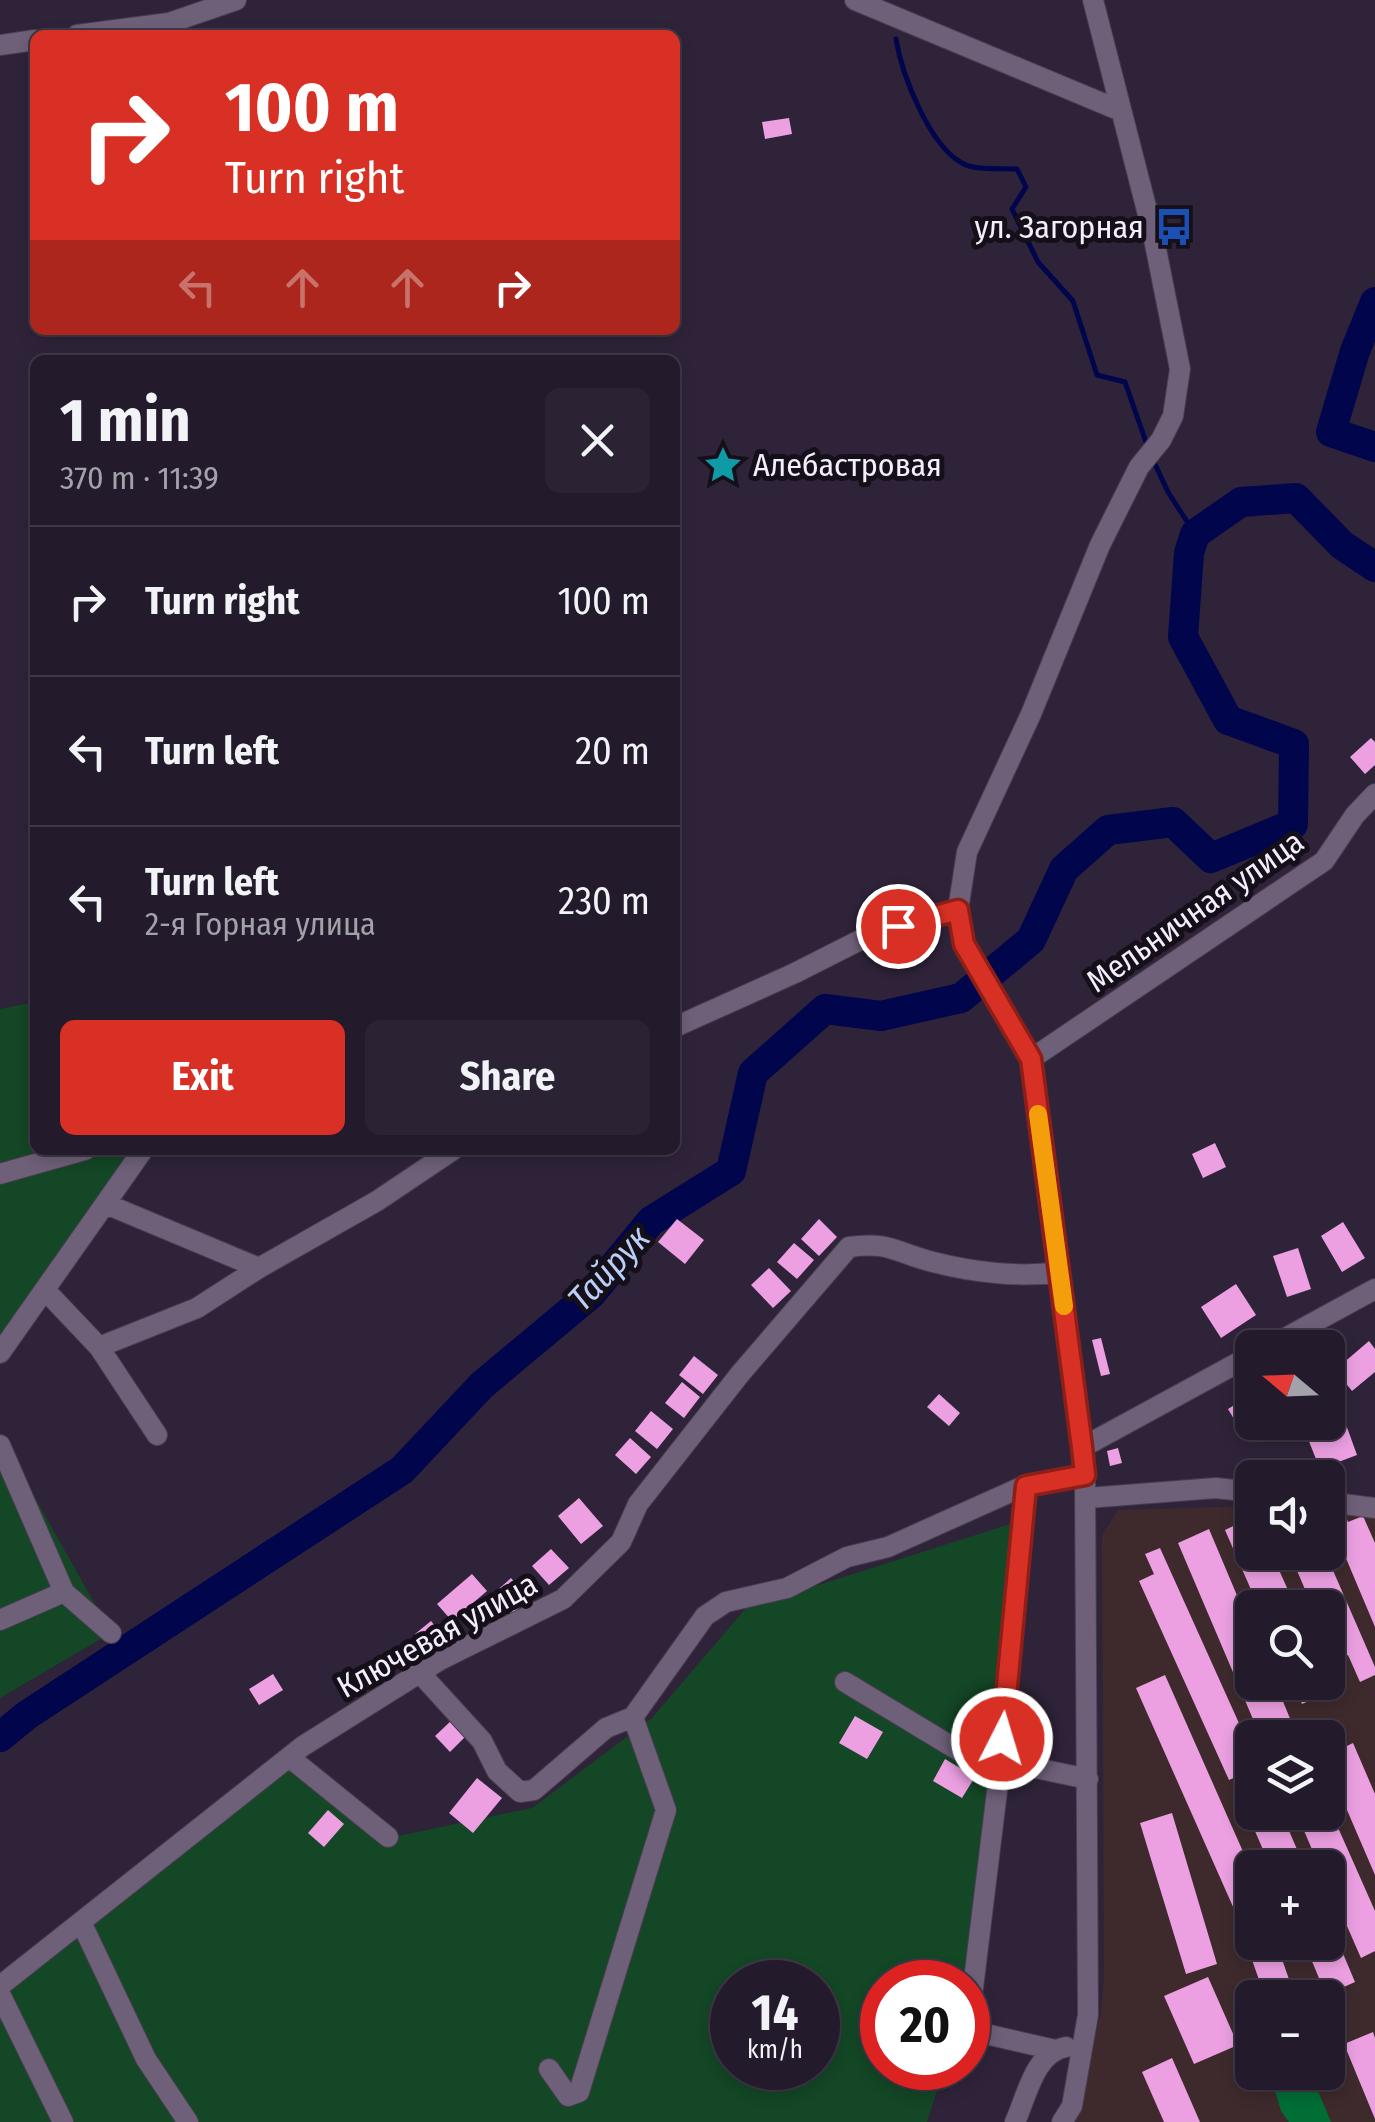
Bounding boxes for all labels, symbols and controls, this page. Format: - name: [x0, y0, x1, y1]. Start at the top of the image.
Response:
- text: 100 m: [225, 66, 399, 150]
- icon: right: [60, 70, 190, 200]
- text: Turn right: [225, 151, 404, 205]
- bus stop icon: ул. Загорная: [1153, 206, 1195, 248]
- place label: ул. Загорная: [974, 208, 1144, 246]
- icon: left: [170, 260, 225, 315]
- icon: ahead: [275, 260, 330, 315]
- icon: ahead: [380, 260, 435, 315]
- icon: right: [485, 260, 540, 315]
- text: 1 min: [60, 385, 191, 457]
- button: close: [545, 388, 650, 493]
- place icon: Алебастровая: [702, 444, 744, 486]
- place label: Алебастровая: [753, 446, 942, 484]
- text: 370 m · 11:39: [60, 459, 219, 497]
- icon: right: [60, 574, 115, 629]
- text: Turn right: [145, 578, 299, 624]
- text: 100 m: [557, 578, 650, 624]
- icon: left: [60, 724, 115, 779]
- text: Turn left: [145, 728, 279, 774]
- text: 20 m: [575, 728, 650, 774]
- street label: Мельничная улица: [1079, 822, 1311, 1000]
- text: Turn left: [145, 859, 279, 905]
- icon: left: [60, 874, 115, 929]
- text: 230 m: [558, 878, 650, 924]
- pin: [856, 884, 941, 969]
- icon: arrive: [871, 899, 926, 954]
- text: 2-я Горная улица: [145, 905, 376, 943]
- button: Exit: [60, 1020, 345, 1135]
- button: Share: [365, 1020, 650, 1135]
- water label: Тайрук: [559, 1217, 659, 1319]
- north arrow: [1235, 1330, 1345, 1440]
- map controls: [1235, 1330, 1345, 2090]
- button: sound: [1235, 1460, 1345, 1570]
- street label: Ключевая улица: [330, 1564, 544, 1706]
- button: search: [1235, 1590, 1345, 1700]
- position arrow: [950, 1687, 1054, 1791]
- button: layers: [1235, 1720, 1345, 1830]
- button: +: [1235, 1850, 1345, 1960]
- speed limit sign: 20: [860, 1960, 990, 2090]
- button: −: [1235, 1980, 1345, 2090]
- text: 14: [752, 1983, 798, 2043]
- text: km/h: [747, 2035, 803, 2065]

